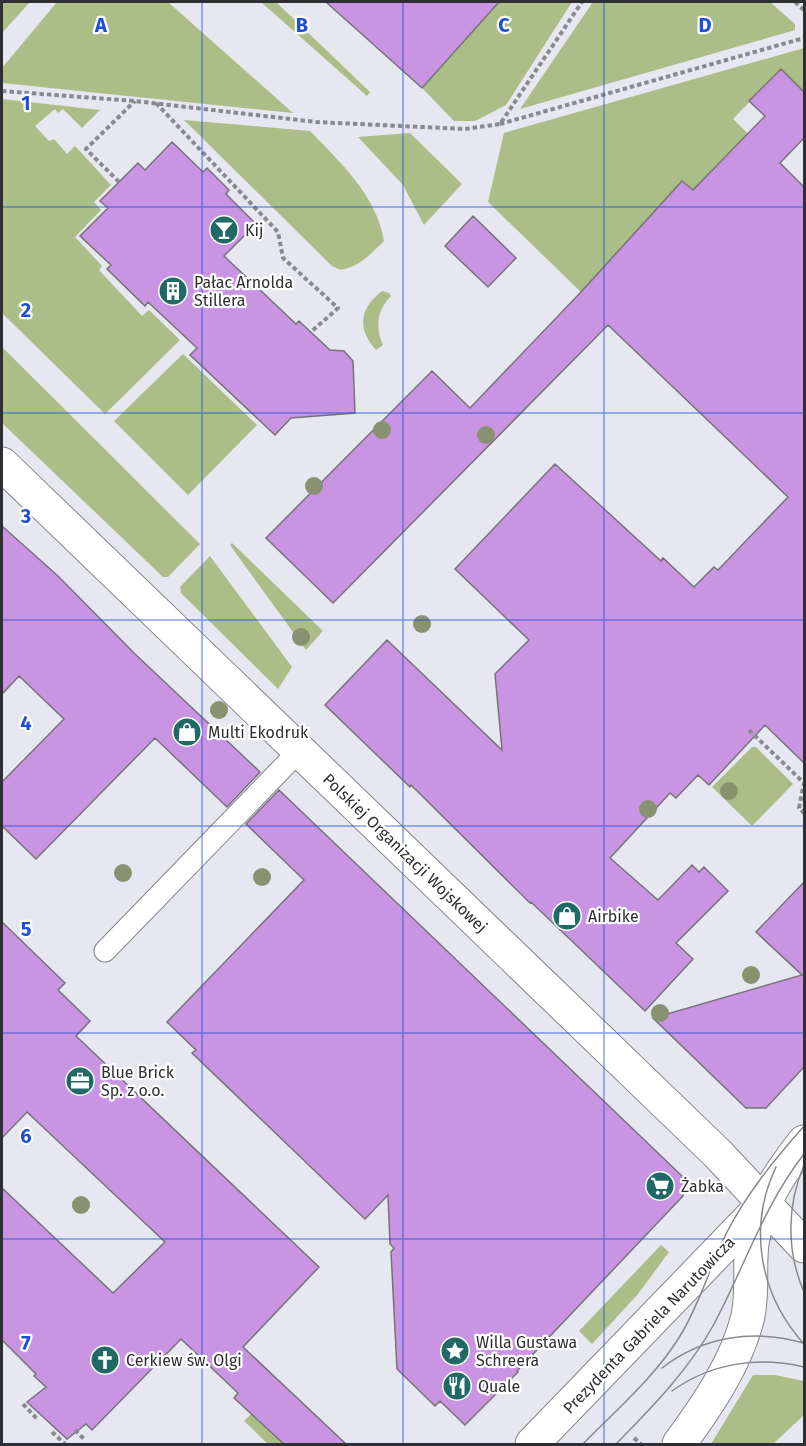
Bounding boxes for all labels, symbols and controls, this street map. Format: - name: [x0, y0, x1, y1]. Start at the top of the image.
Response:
- text: A: [94, 13, 108, 37]
- text: B: [296, 13, 308, 37]
- text: C: [498, 13, 510, 37]
- text: D: [698, 13, 712, 37]
- text: 1: [21, 91, 31, 115]
- bar icon: Kij: [208, 214, 240, 246]
- place label: Kij: [245, 221, 263, 240]
- place label: Pałac Arnolda Stillera: [194, 273, 293, 310]
- building icon: Pałac Arnolda Stillera: [157, 275, 189, 307]
- text: 2: [21, 298, 31, 322]
- text: 3: [20, 504, 31, 528]
- text: 4: [20, 711, 32, 735]
- shop icon: Multi Ekodruk: [171, 716, 203, 748]
- place label: Multi Ekodruk: [208, 723, 309, 742]
- street label: Polskiej Organizacji Wojskowej: [319, 769, 491, 937]
- shop icon: Airbike: [551, 900, 583, 932]
- place label: Airbike: [588, 907, 639, 926]
- text: 5: [21, 917, 32, 941]
- place label: Blue Brick Sp. z o.o.: [101, 1063, 175, 1100]
- office icon: Blue Brick Sp. z o.o.: [64, 1065, 96, 1097]
- text: 6: [20, 1124, 32, 1148]
- supermarket icon: Żabka: [644, 1170, 676, 1202]
- place label: Żabka: [681, 1176, 724, 1196]
- street label: Prezydenta Gabriela Narutowicza: [559, 1233, 739, 1417]
- text: 7: [21, 1331, 31, 1355]
- place label: Willa Gustawa Schreera: [476, 1333, 577, 1370]
- place icon: Willa Gustawa Schreera: [439, 1335, 471, 1367]
- church icon: Cerkiew św. Olgi: [89, 1344, 121, 1376]
- place label: Cerkiew św. Olgi: [126, 1351, 242, 1370]
- restaurant icon: Quale: [441, 1370, 473, 1402]
- place label: Quale: [478, 1377, 520, 1396]

